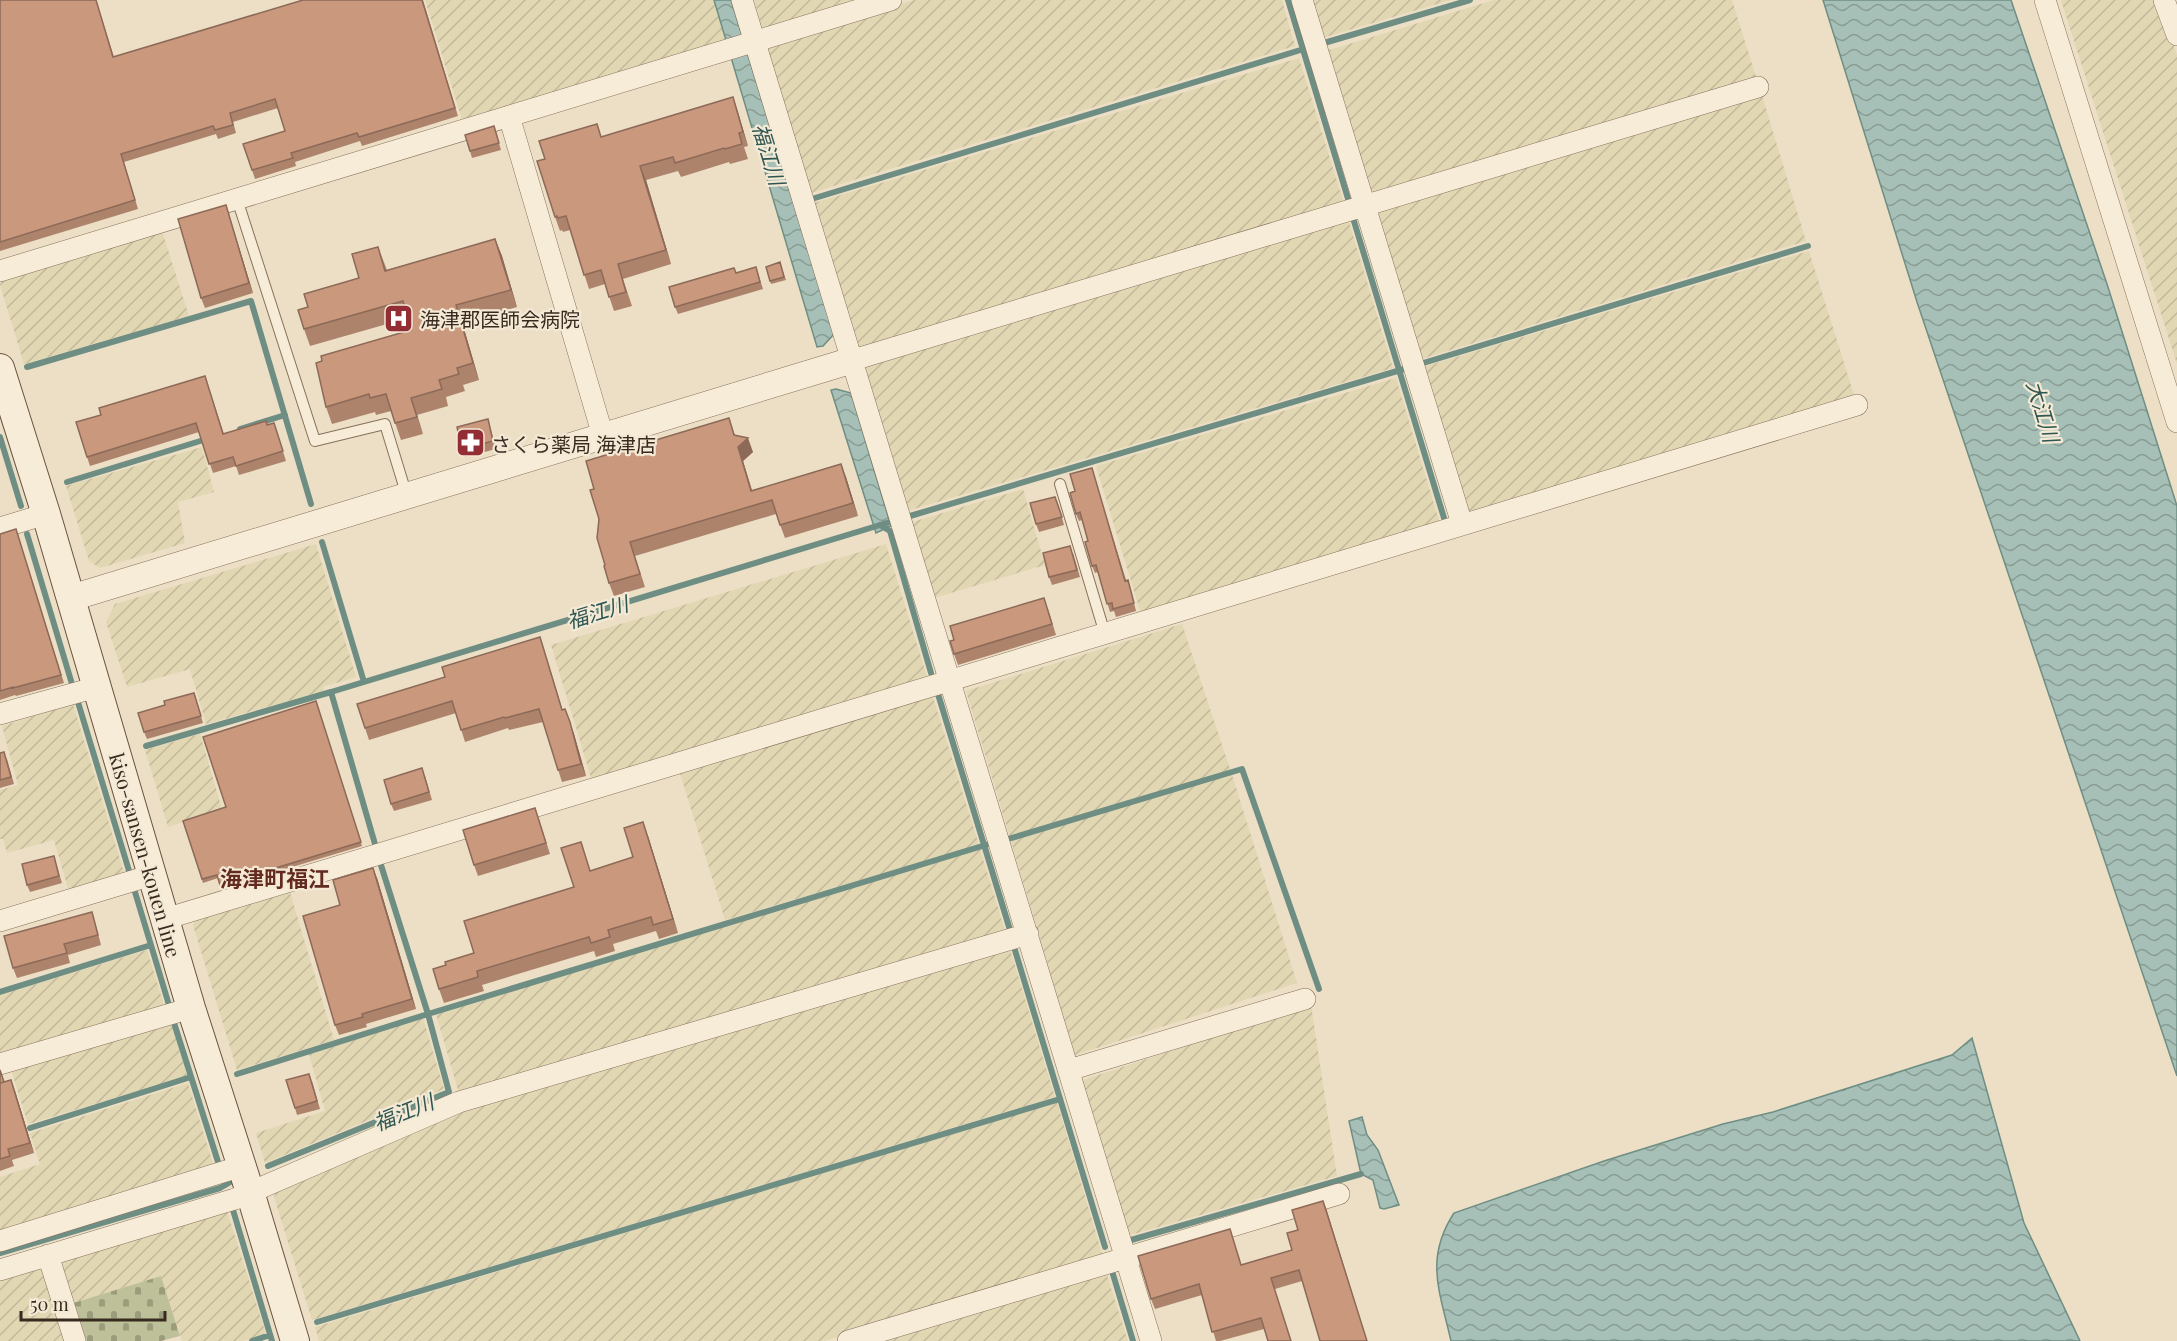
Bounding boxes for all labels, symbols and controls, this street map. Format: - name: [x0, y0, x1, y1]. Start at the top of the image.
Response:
- water label: 福江川: [747, 120, 793, 190]
- hospital icon: 海津郡医師会病院: [383, 302, 415, 334]
- place label: 海津郡医師会病院: [420, 305, 580, 332]
- water label: 大江川: [2021, 377, 2067, 447]
- pharmacy icon: さくら薬局 海津店: [454, 427, 486, 459]
- place label: さくら薬局 海津店: [491, 430, 656, 457]
- water label: 福江川: [563, 588, 633, 634]
- street label: kiso-sansen-kouen line: [104, 750, 188, 960]
- district label: 海津町福江: [220, 863, 330, 893]
- water label: 福江川: [369, 1085, 439, 1136]
- scale bar: [21, 1284, 165, 1322]
- text: 50 m: [30, 1292, 69, 1316]

